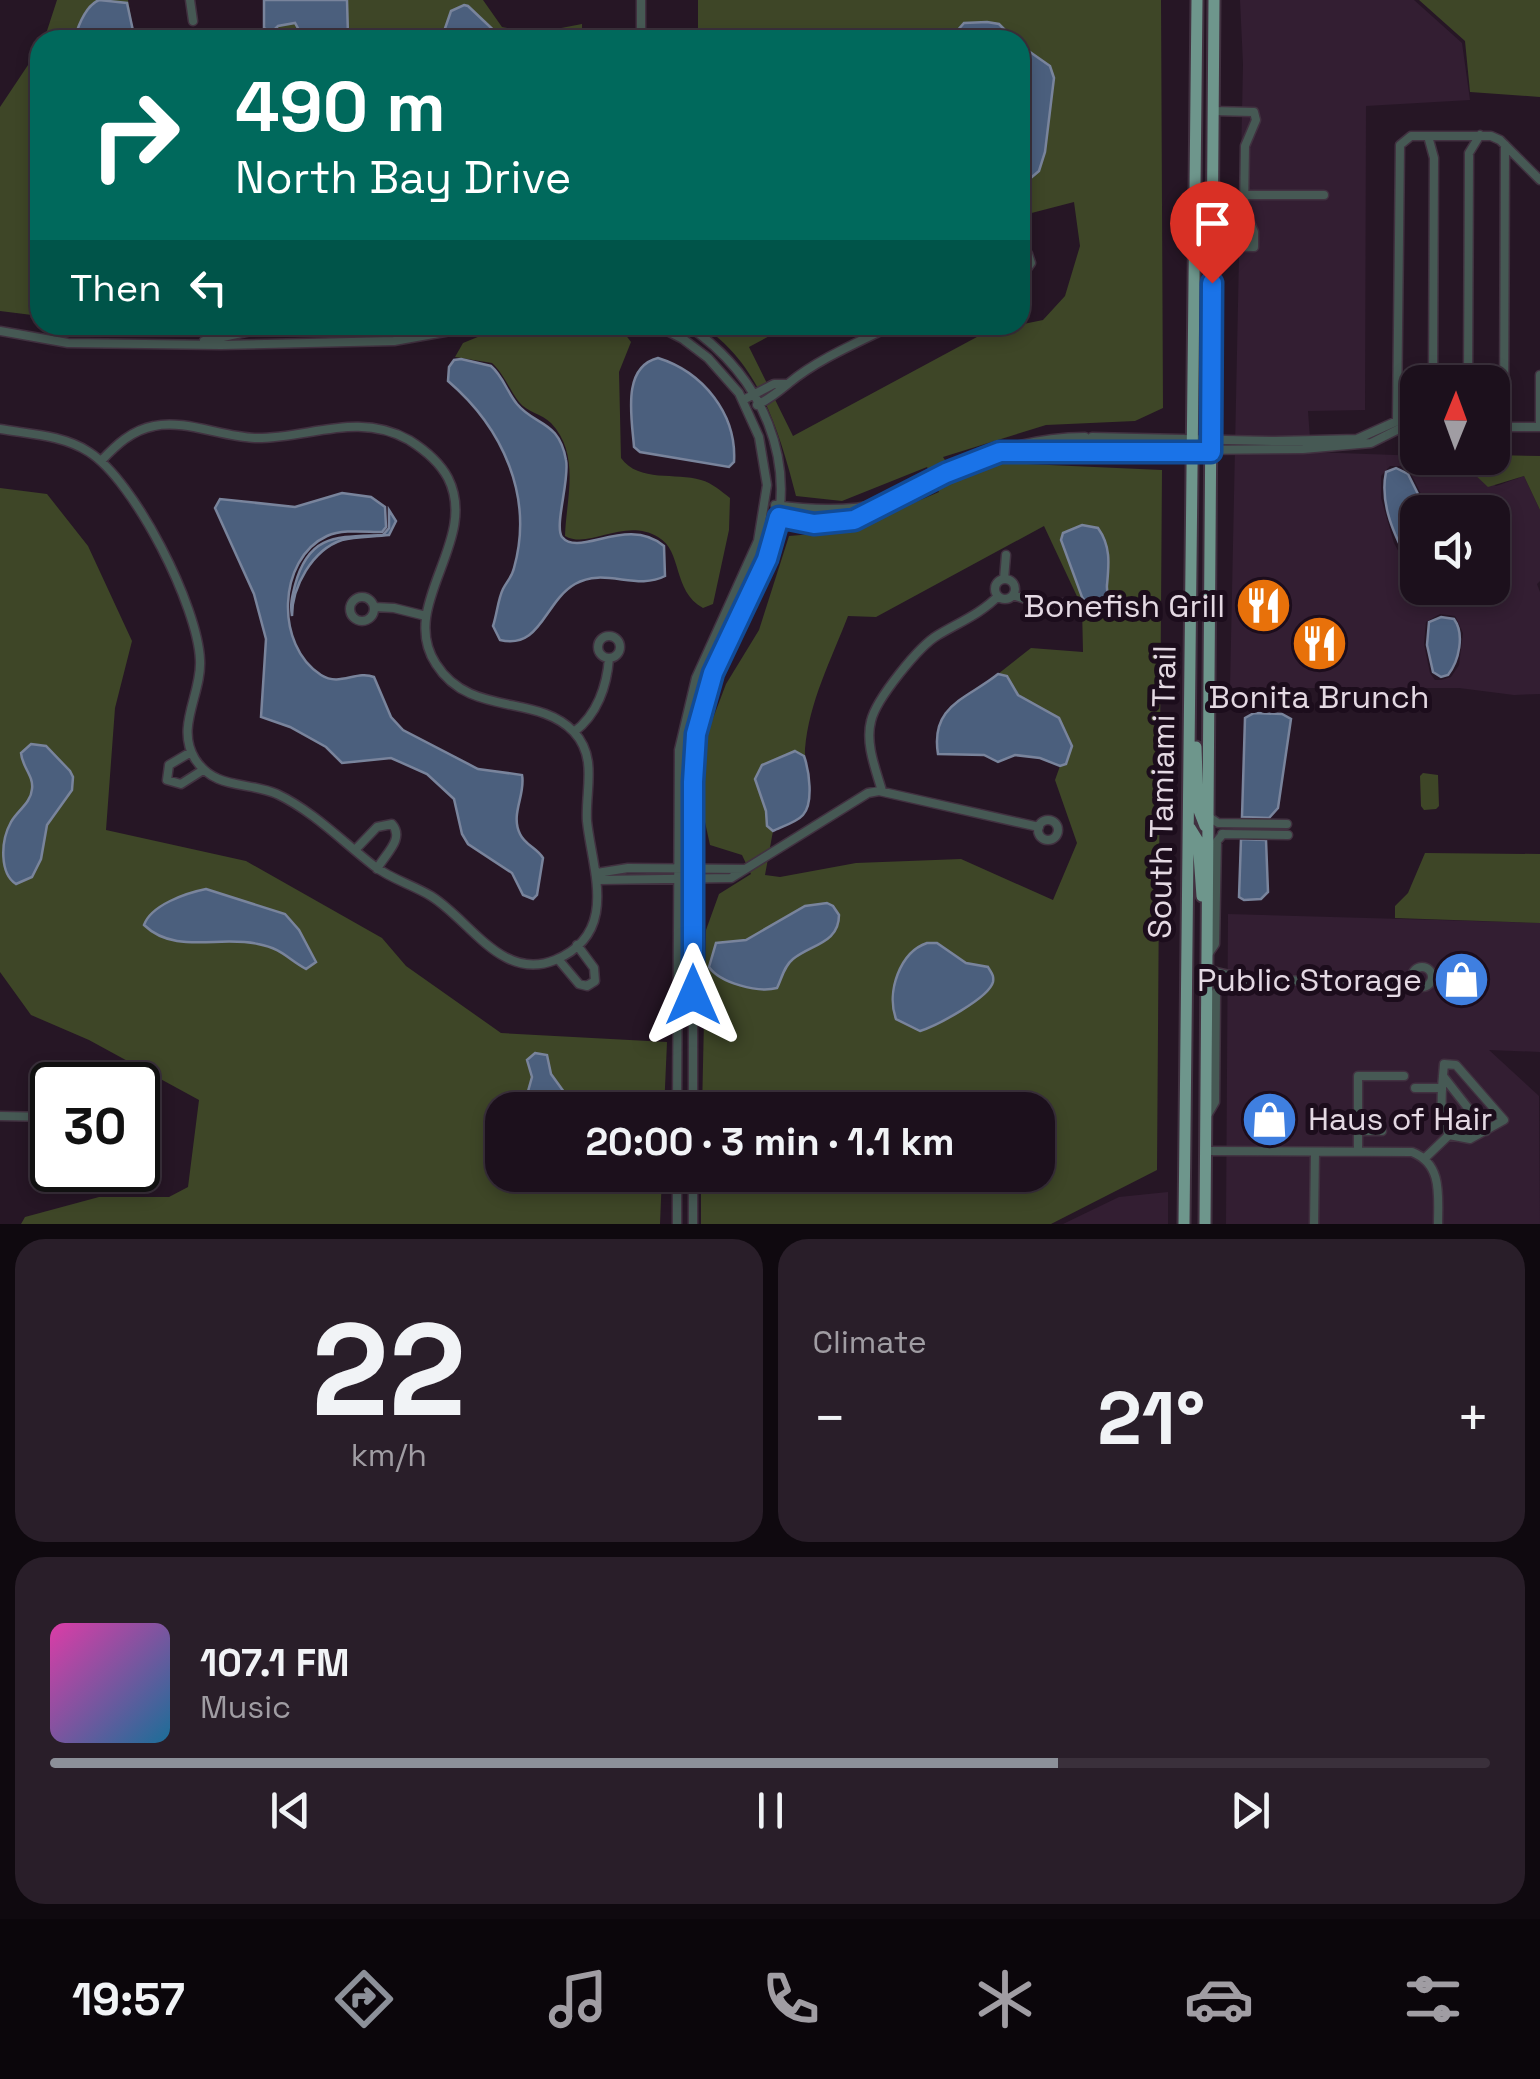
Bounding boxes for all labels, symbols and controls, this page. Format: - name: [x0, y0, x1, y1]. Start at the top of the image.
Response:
- text: 490 m: [235, 62, 446, 151]
- icon: right: [70, 70, 200, 200]
- text: North Bay Drive: [235, 149, 571, 206]
- pin: [1170, 181, 1255, 284]
- icon: arrive: [1185, 196, 1240, 251]
- icon: left: [181, 260, 236, 315]
- text: Then: [70, 264, 161, 312]
- north arrow: [1400, 365, 1510, 475]
- map controls: [1400, 365, 1510, 605]
- button: sound: [1400, 495, 1510, 605]
- restaurant icon: Bonefish Grill: [1234, 576, 1294, 636]
- place label: Bonefish Grill: [1024, 586, 1225, 626]
- restaurant icon: Bonita Brunch: [1289, 613, 1349, 673]
- street label: South Tamiami Trail: [1139, 645, 1185, 939]
- place label: Bonita Brunch: [1209, 677, 1429, 717]
- position arrow: [641, 943, 745, 1047]
- shop icon: Public Storage: [1431, 950, 1491, 1010]
- place label: Public Storage: [1197, 960, 1422, 1000]
- speed limit sign: 30: [30, 1062, 160, 1192]
- shop icon: Haus of Hair: [1239, 1089, 1299, 1149]
- place label: Haus of Hair: [1308, 1099, 1492, 1139]
- text: 20:00 · 3 min · 1.1 km: [586, 1118, 954, 1166]
- text: 22: [312, 1287, 466, 1453]
- text: Climate: [813, 1322, 927, 1362]
- text: 21°: [1097, 1370, 1205, 1466]
- text: −: [813, 1383, 847, 1453]
- text: +: [1456, 1383, 1490, 1453]
- text: km/h: [351, 1435, 427, 1475]
- text: 107.1 FM: [200, 1639, 350, 1687]
- text: Music: [200, 1687, 291, 1727]
- icon: previous: [263, 1783, 318, 1838]
- icon: pause: [743, 1783, 798, 1838]
- icon: next: [1223, 1783, 1278, 1838]
- icon: directions: [329, 1964, 399, 2034]
- icon: music: [543, 1964, 613, 2034]
- icon: phone: [756, 1964, 826, 2034]
- icon: climate: [970, 1964, 1040, 2034]
- icon: car: [1184, 1964, 1254, 2034]
- icon: filters: [1398, 1964, 1468, 2034]
- text: 19:57: [72, 1971, 185, 2028]

